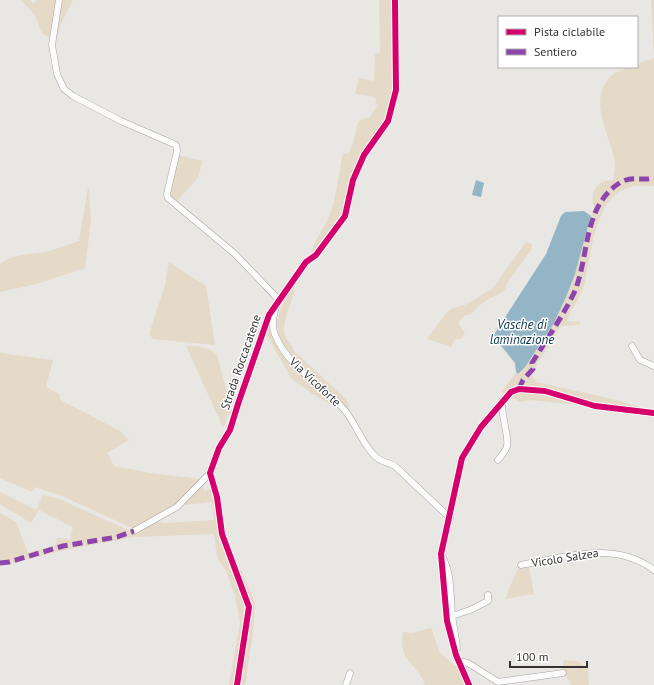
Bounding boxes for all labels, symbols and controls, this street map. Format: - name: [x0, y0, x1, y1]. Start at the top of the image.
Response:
- legend: [498, 16, 638, 68]
- text: Pista ciclabile: [534, 24, 605, 39]
- text: Sentiero: [534, 44, 577, 59]
- street label: Strada Roccacatene: [217, 312, 264, 411]
- water label: Vasche di laminazione: [490, 316, 554, 348]
- street label: Via Vicoforte: [286, 353, 344, 409]
- street label: Vicolo Salzea: [529, 545, 600, 570]
- scale bar: [510, 643, 587, 669]
- text: 100 m: [516, 649, 549, 664]

